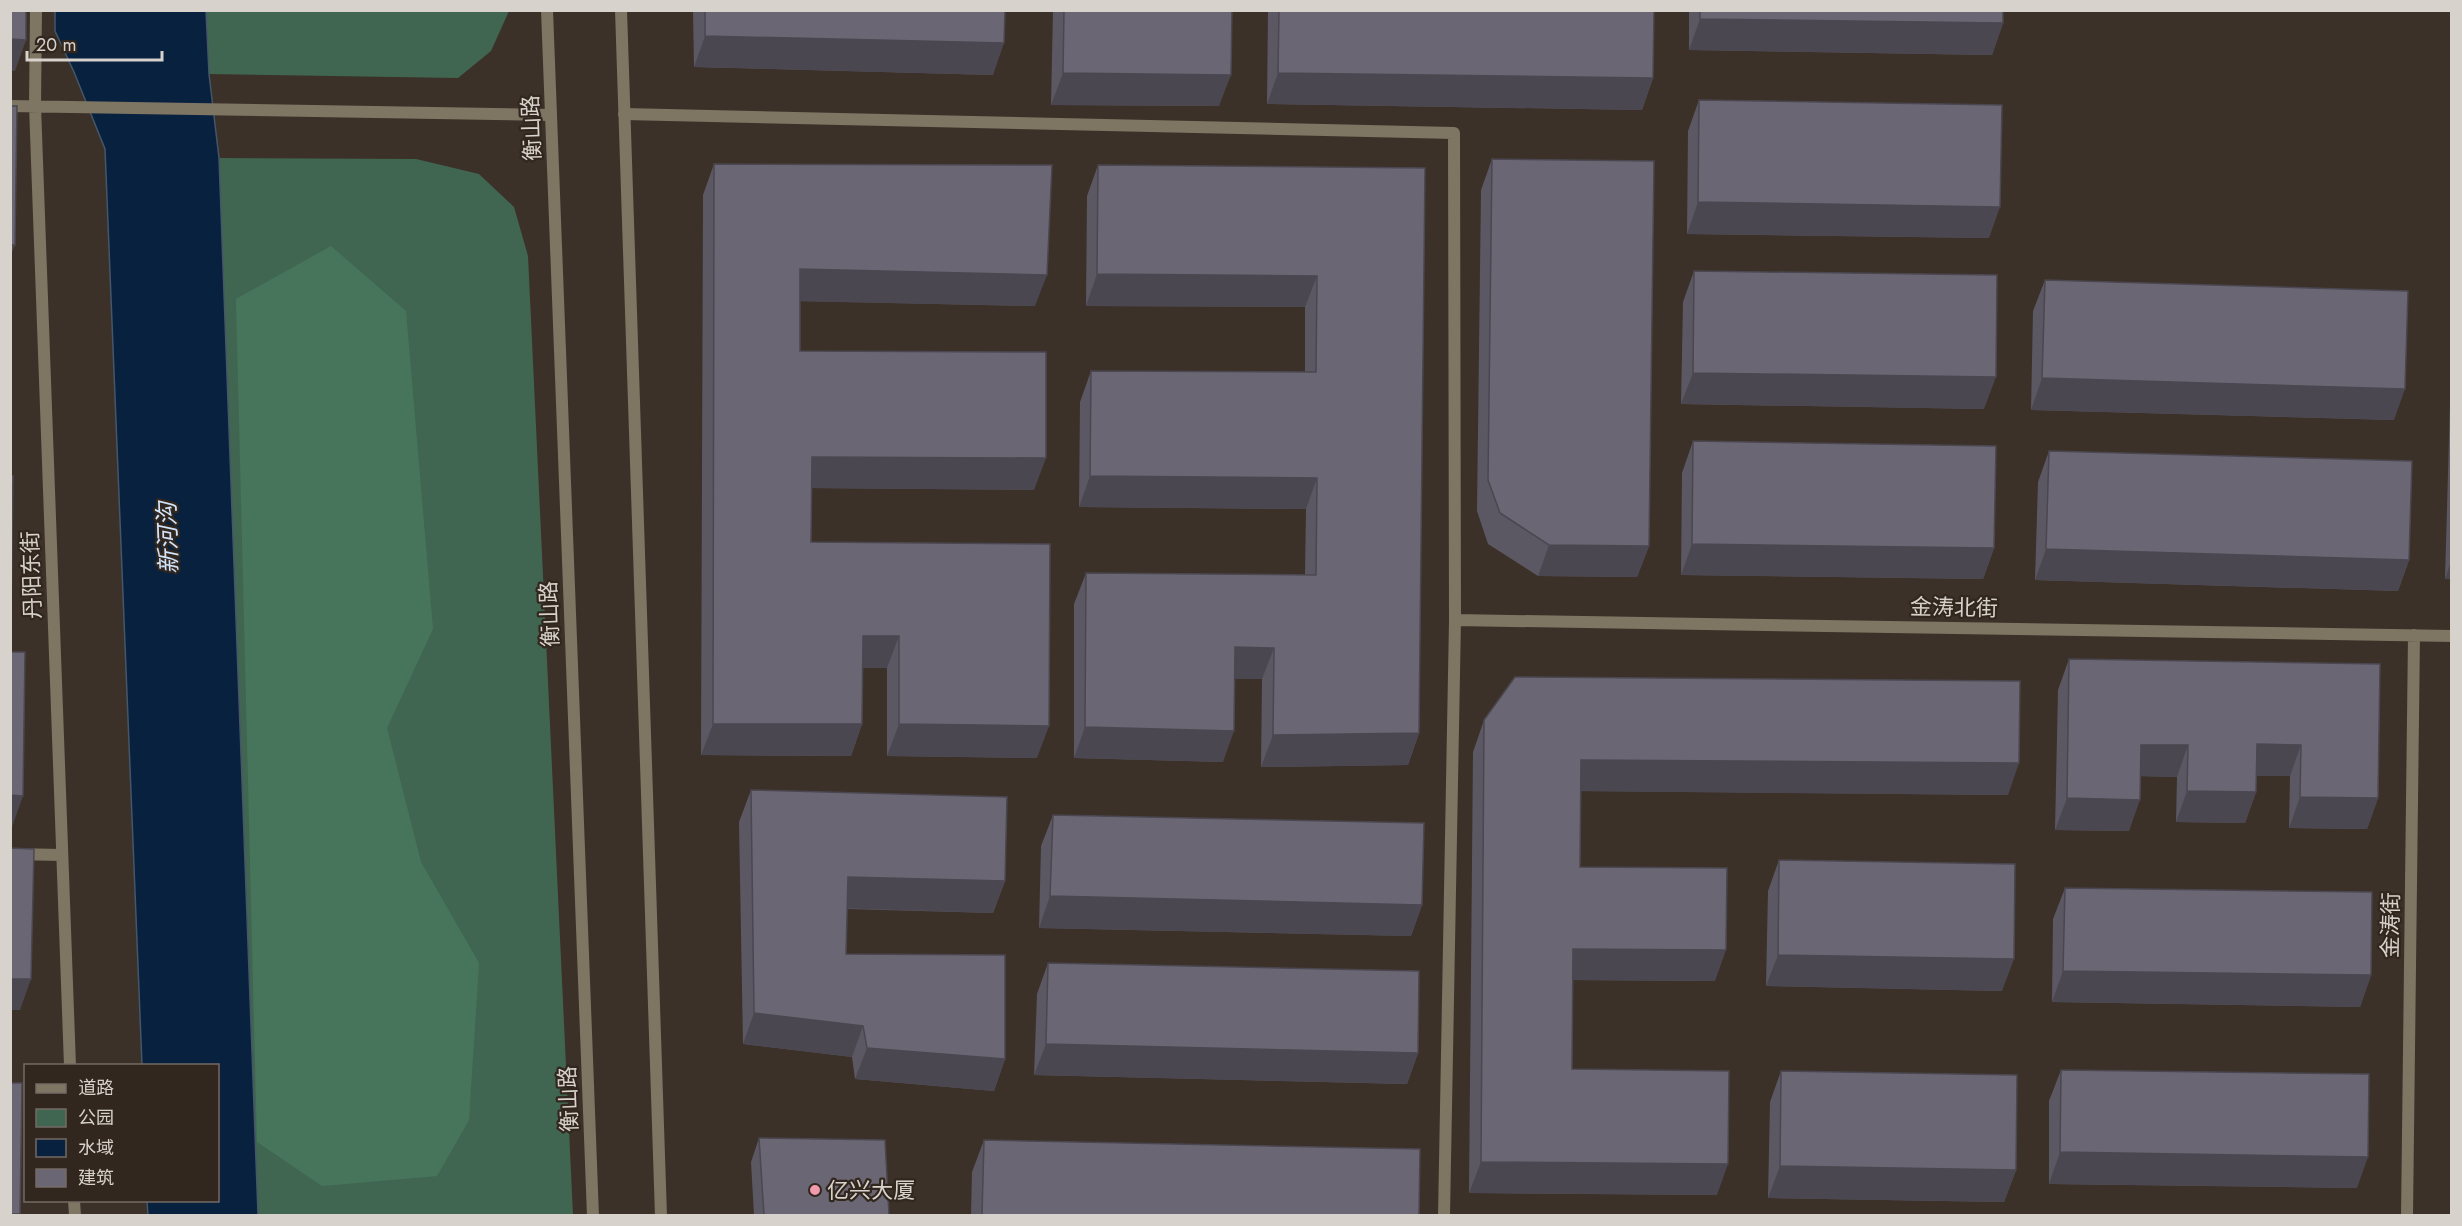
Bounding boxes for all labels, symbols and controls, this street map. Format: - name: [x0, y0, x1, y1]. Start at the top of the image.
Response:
- scale bar: [27, 24, 162, 62]
- text: 20 m: [36, 32, 76, 58]
- street label: 衡山路: [514, 94, 548, 162]
- water label: 新河沟: [149, 498, 186, 575]
- street label: 丹阳东街: [13, 530, 49, 620]
- street label: 衡山路: [532, 580, 566, 648]
- street label: 金涛北街: [1910, 590, 1998, 624]
- street label: 金涛街: [2373, 892, 2407, 958]
- legend: [24, 1064, 219, 1202]
- street label: 衡山路: [551, 1065, 585, 1133]
- text: 道路: [78, 1075, 114, 1101]
- text: 公园: [78, 1105, 114, 1131]
- text: 水域: [78, 1135, 114, 1161]
- text: 建筑: [78, 1165, 114, 1191]
- place label: 亿兴大厦: [827, 1174, 915, 1206]
- marker: 亿兴大厦: [808, 1183, 822, 1197]

